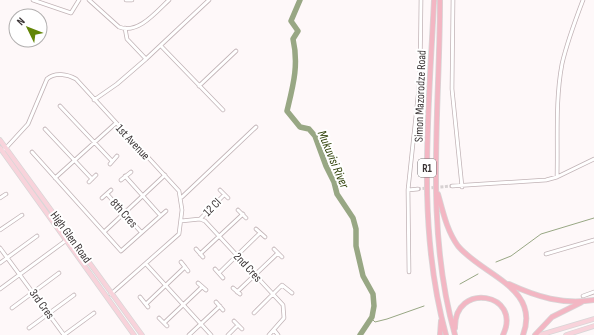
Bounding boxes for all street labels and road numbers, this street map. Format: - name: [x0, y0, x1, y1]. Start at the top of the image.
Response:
- street label: Simon Mazorodze Road: [411, 50, 430, 142]
- street label: 1st Avenue: [112, 121, 153, 163]
- road number: R1: [418, 159, 436, 177]
- street label: 12 Cl: [200, 195, 224, 219]
- street label: 8th Cres: [107, 196, 141, 231]
- street label: High Glen Road: [47, 209, 94, 266]
- street label: 2nd Cres: [230, 249, 265, 285]
- street label: 3rd Cres: [26, 286, 57, 322]

